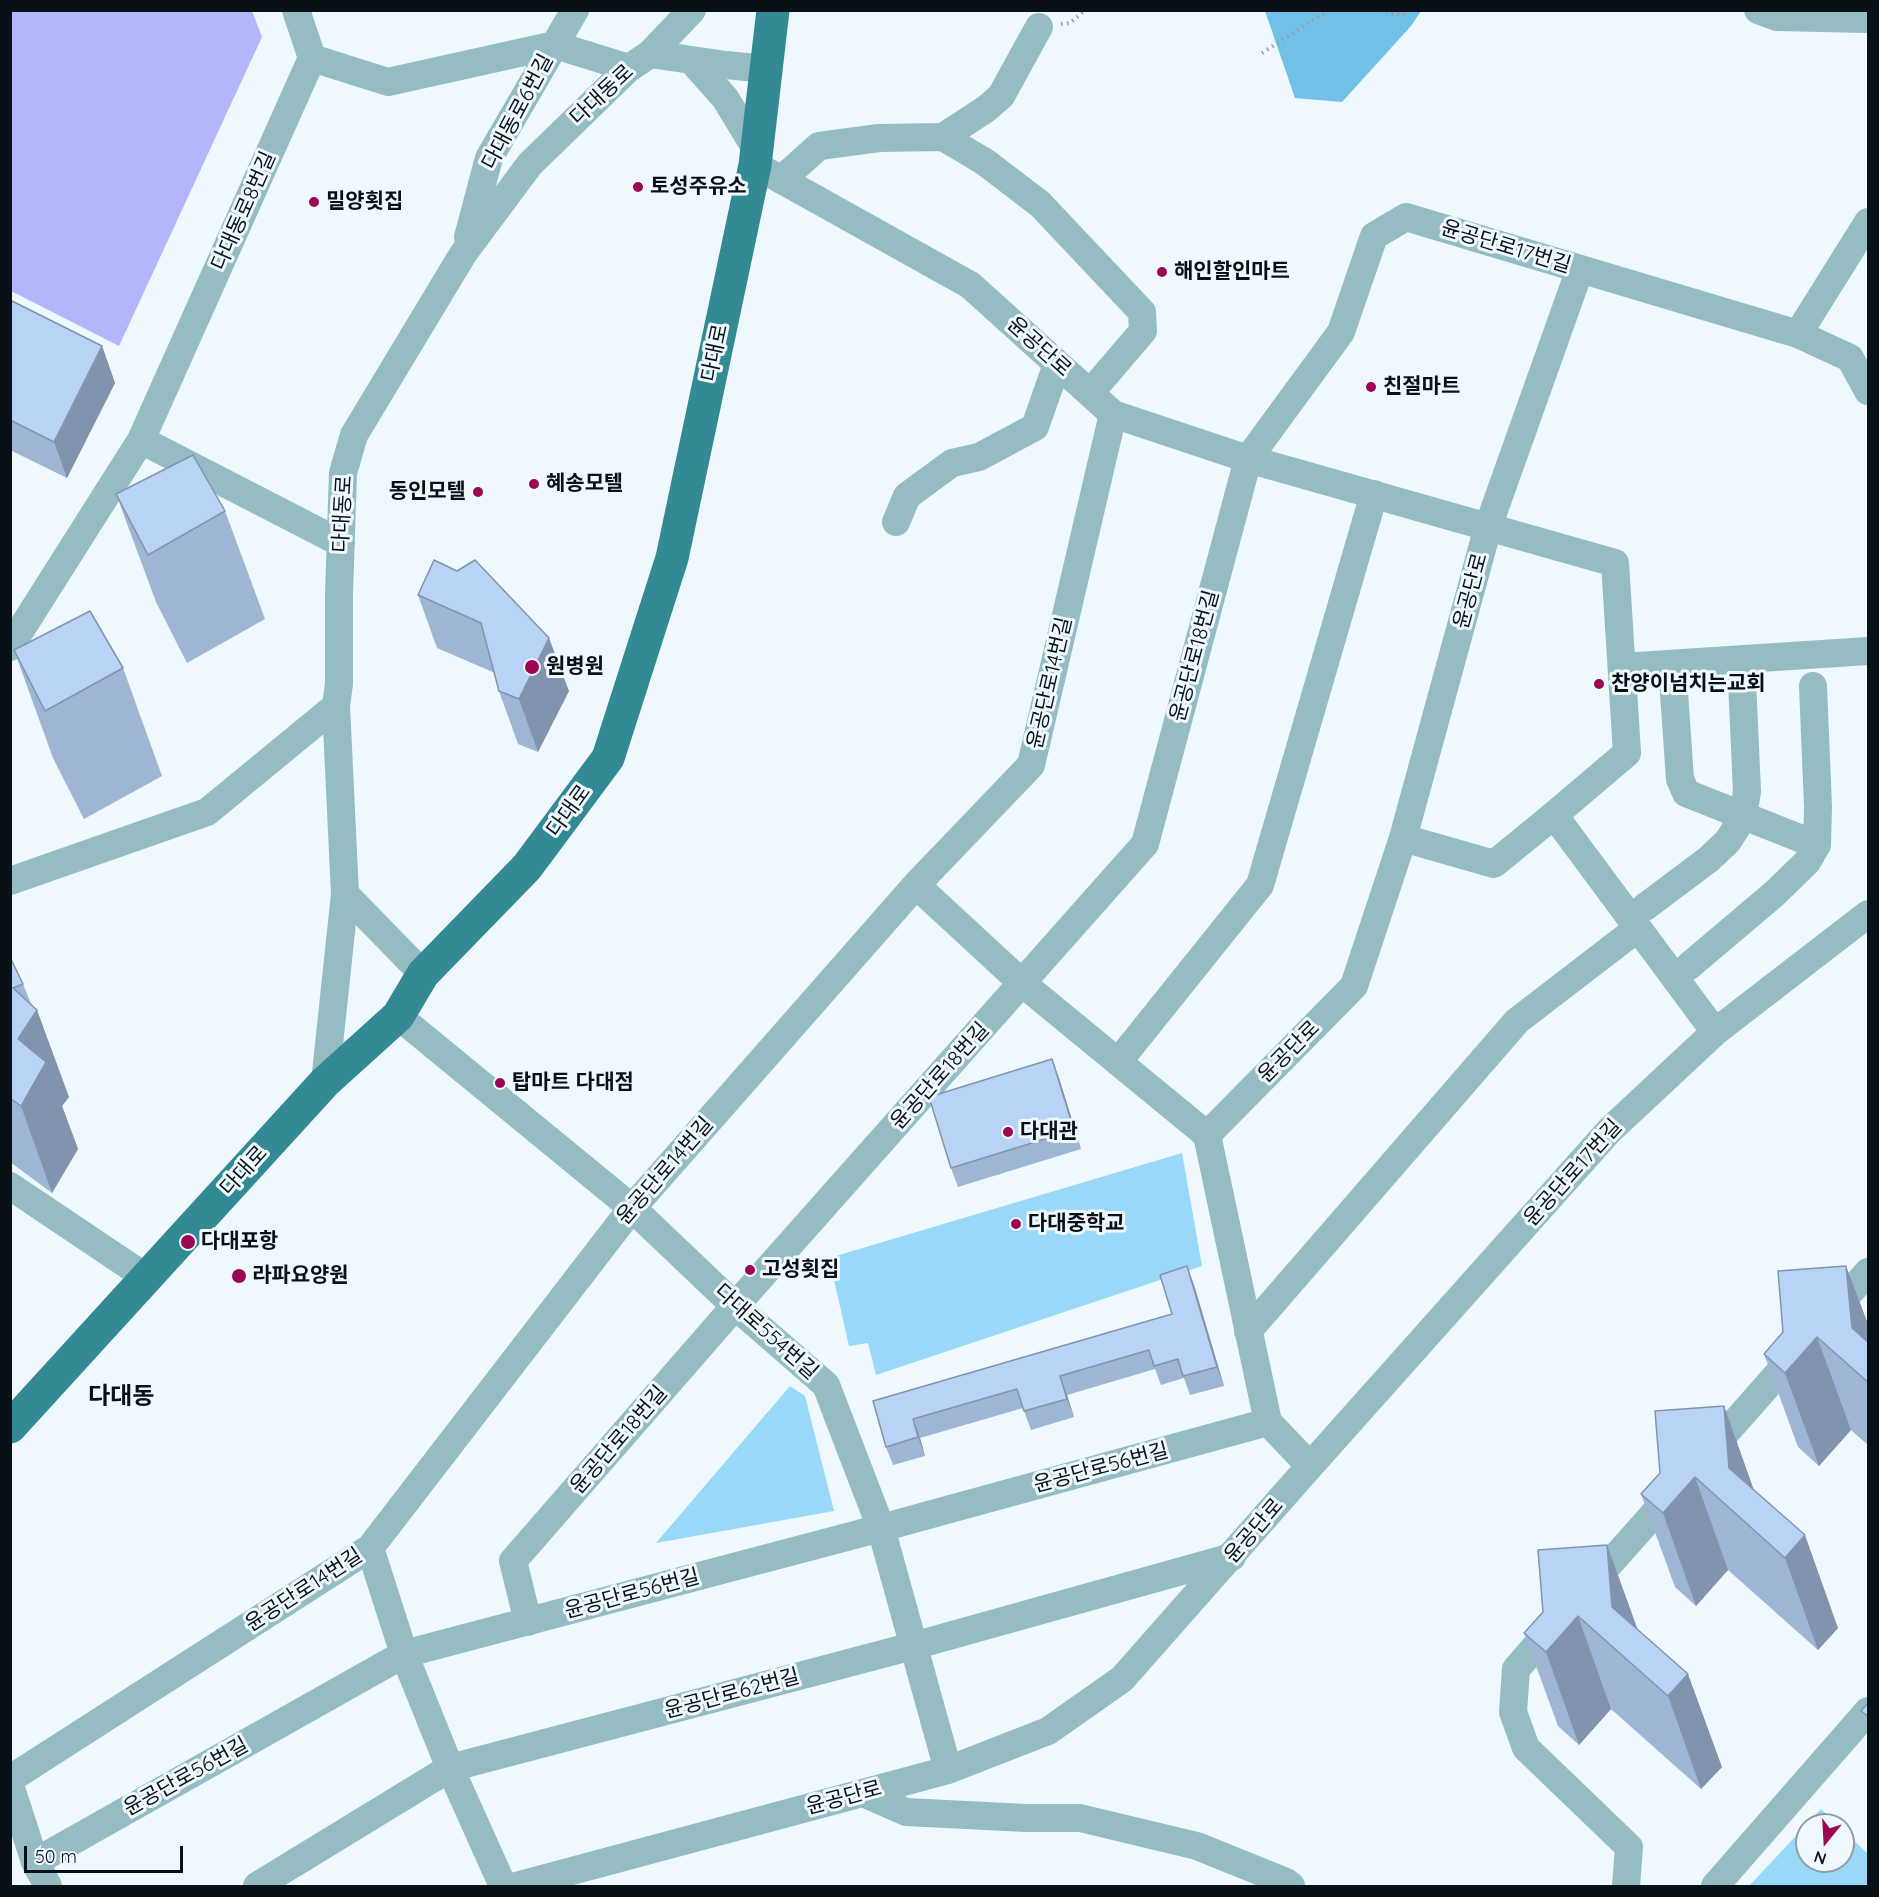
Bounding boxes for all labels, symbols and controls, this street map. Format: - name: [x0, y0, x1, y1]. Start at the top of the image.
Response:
- street label: 다대동로6번길: [477, 50, 559, 174]
- street label: 다대동로: [565, 59, 639, 131]
- street label: 다대동로8번길: [207, 148, 281, 274]
- place label: 토성주유소: [650, 174, 747, 200]
- marker: 토성주유소: [631, 180, 645, 194]
- place label: 밀양횟집: [326, 189, 403, 215]
- marker: 밀양횟집: [307, 195, 321, 209]
- street label: 윤공단로17번길: [1438, 215, 1574, 279]
- place label: 해인할인마트: [1174, 259, 1290, 285]
- marker: 해인할인마트: [1155, 265, 1169, 279]
- street label: 윤공단로: [1002, 312, 1076, 382]
- street label: 다대로: [697, 322, 733, 384]
- place label: 친절마트: [1383, 374, 1460, 400]
- marker: 친절마트: [1364, 380, 1378, 394]
- place label: 혜송모텔: [546, 471, 623, 497]
- street label: 다대동로: [328, 475, 358, 553]
- marker: 혜송모텔: [527, 477, 541, 491]
- place label: 동인모텔: [389, 479, 466, 505]
- marker: 동인모텔: [471, 485, 485, 499]
- street label: 윤공단로: [1449, 550, 1493, 632]
- street label: 윤공단로18번길: [1165, 588, 1225, 724]
- street label: 윤공단로14번길: [1023, 615, 1077, 751]
- place label: 원병원: [546, 654, 604, 680]
- marker: 원병원: [523, 658, 541, 676]
- place label: 찬양이넘치는교회: [1611, 671, 1766, 697]
- marker: 찬양이넘치는교회: [1592, 677, 1606, 691]
- street label: 다대로: [542, 780, 596, 842]
- street label: 윤공단로: [1253, 1016, 1325, 1088]
- street label: 윤공단로18번길: [885, 1017, 995, 1135]
- place label: 탑마트 다대점: [512, 1070, 634, 1096]
- marker: 탑마트 다대점: [493, 1076, 507, 1090]
- street label: 윤공단로14번길: [611, 1112, 719, 1230]
- street label: 윤공단로17번길: [1519, 1115, 1627, 1231]
- place label: 다대관: [1020, 1119, 1078, 1145]
- marker: 다대관: [1001, 1125, 1015, 1139]
- street label: 다대로: [215, 1141, 273, 1201]
- place label: 다대중학교: [1028, 1211, 1125, 1237]
- marker: 다대중학교: [1009, 1217, 1023, 1231]
- place label: 다대포항: [201, 1229, 278, 1255]
- marker: 다대포항: [179, 1233, 197, 1251]
- place label: 고성횟집: [762, 1257, 839, 1283]
- place label: 라파요양원: [252, 1263, 349, 1289]
- marker: 고성횟집: [743, 1263, 757, 1277]
- marker: 라파요양원: [230, 1267, 248, 1285]
- street label: 다대로554번길: [709, 1279, 823, 1385]
- street label: 윤공단로18번길: [565, 1381, 673, 1499]
- district label: 다대동: [88, 1383, 154, 1411]
- street label: 윤공단로56번길: [1031, 1438, 1171, 1498]
- street label: 윤공단로: [1219, 1494, 1289, 1568]
- street label: 윤공단로14번길: [241, 1543, 367, 1637]
- street label: 윤공단로56번길: [562, 1564, 702, 1624]
- street label: 윤공단로62번길: [662, 1664, 802, 1724]
- street label: 윤공단로56번길: [119, 1732, 253, 1822]
- street label: 윤공단로: [803, 1776, 885, 1820]
- north arrow: [1795, 1813, 1855, 1873]
- scale bar: [27, 1834, 186, 1872]
- text: 50 m: [35, 1845, 77, 1868]
- text: N: [1811, 1847, 1829, 1870]

